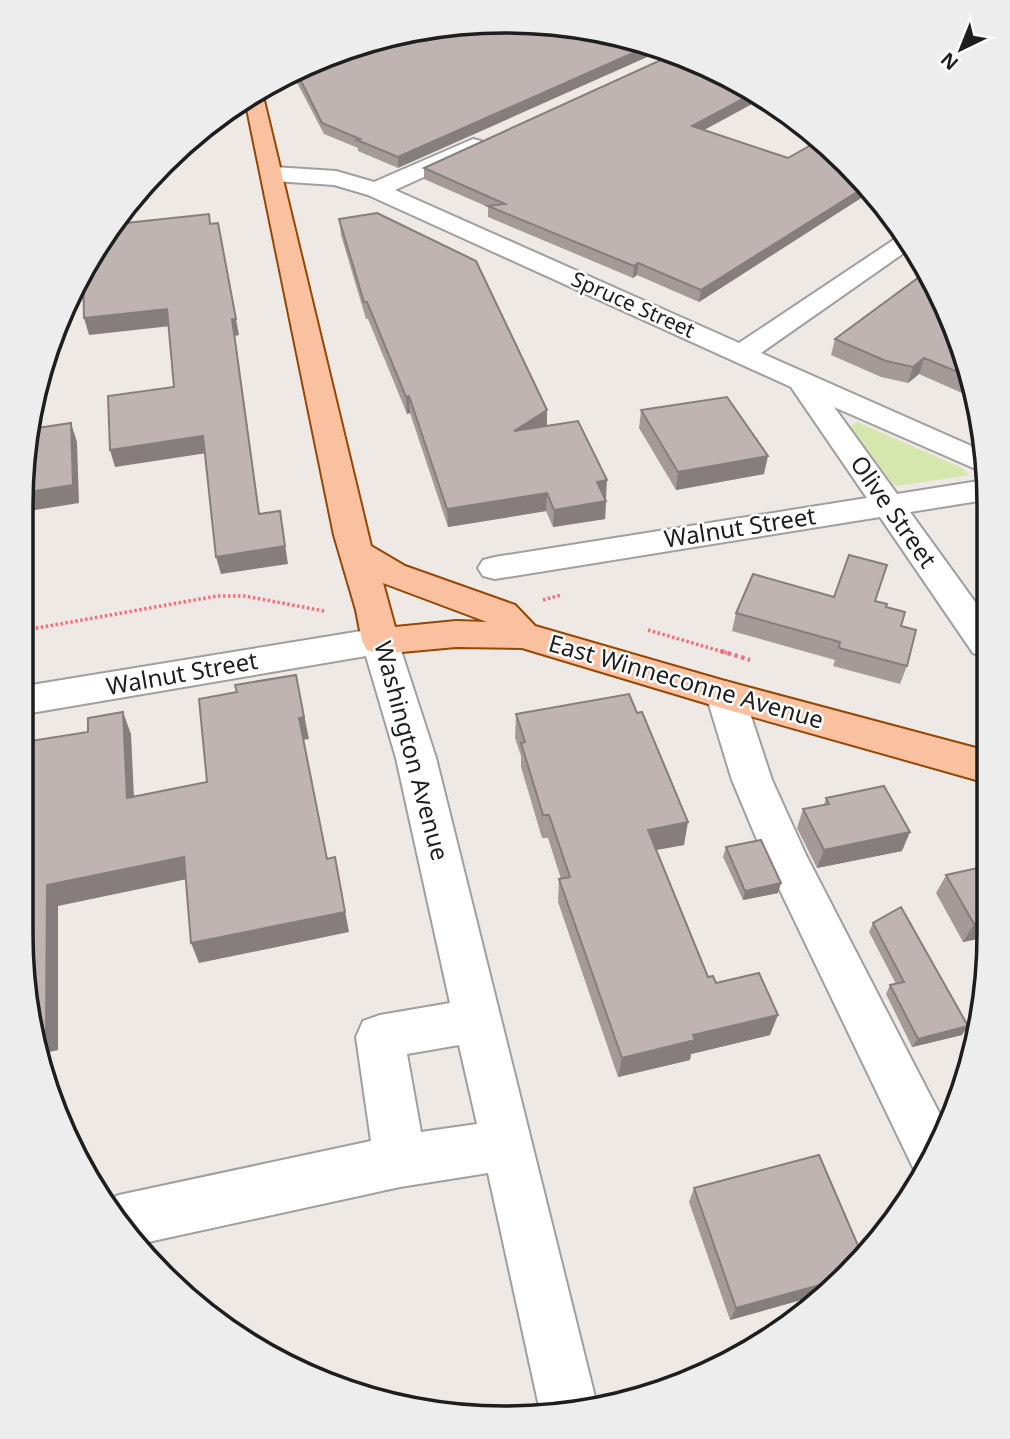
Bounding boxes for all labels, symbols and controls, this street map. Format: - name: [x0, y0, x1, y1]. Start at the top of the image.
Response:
- north arrow: [926, 14, 996, 84]
- text: N: [935, 47, 964, 76]
- street label: Spruce Street: [567, 264, 700, 344]
- street label: Olive Street: [843, 448, 945, 574]
- street label: Walnut Street: [662, 498, 818, 555]
- street label: East Winneconne Avenue: [545, 625, 828, 736]
- street label: Washington Avenue: [367, 637, 458, 864]
- street label: Walnut Street: [103, 643, 260, 702]

